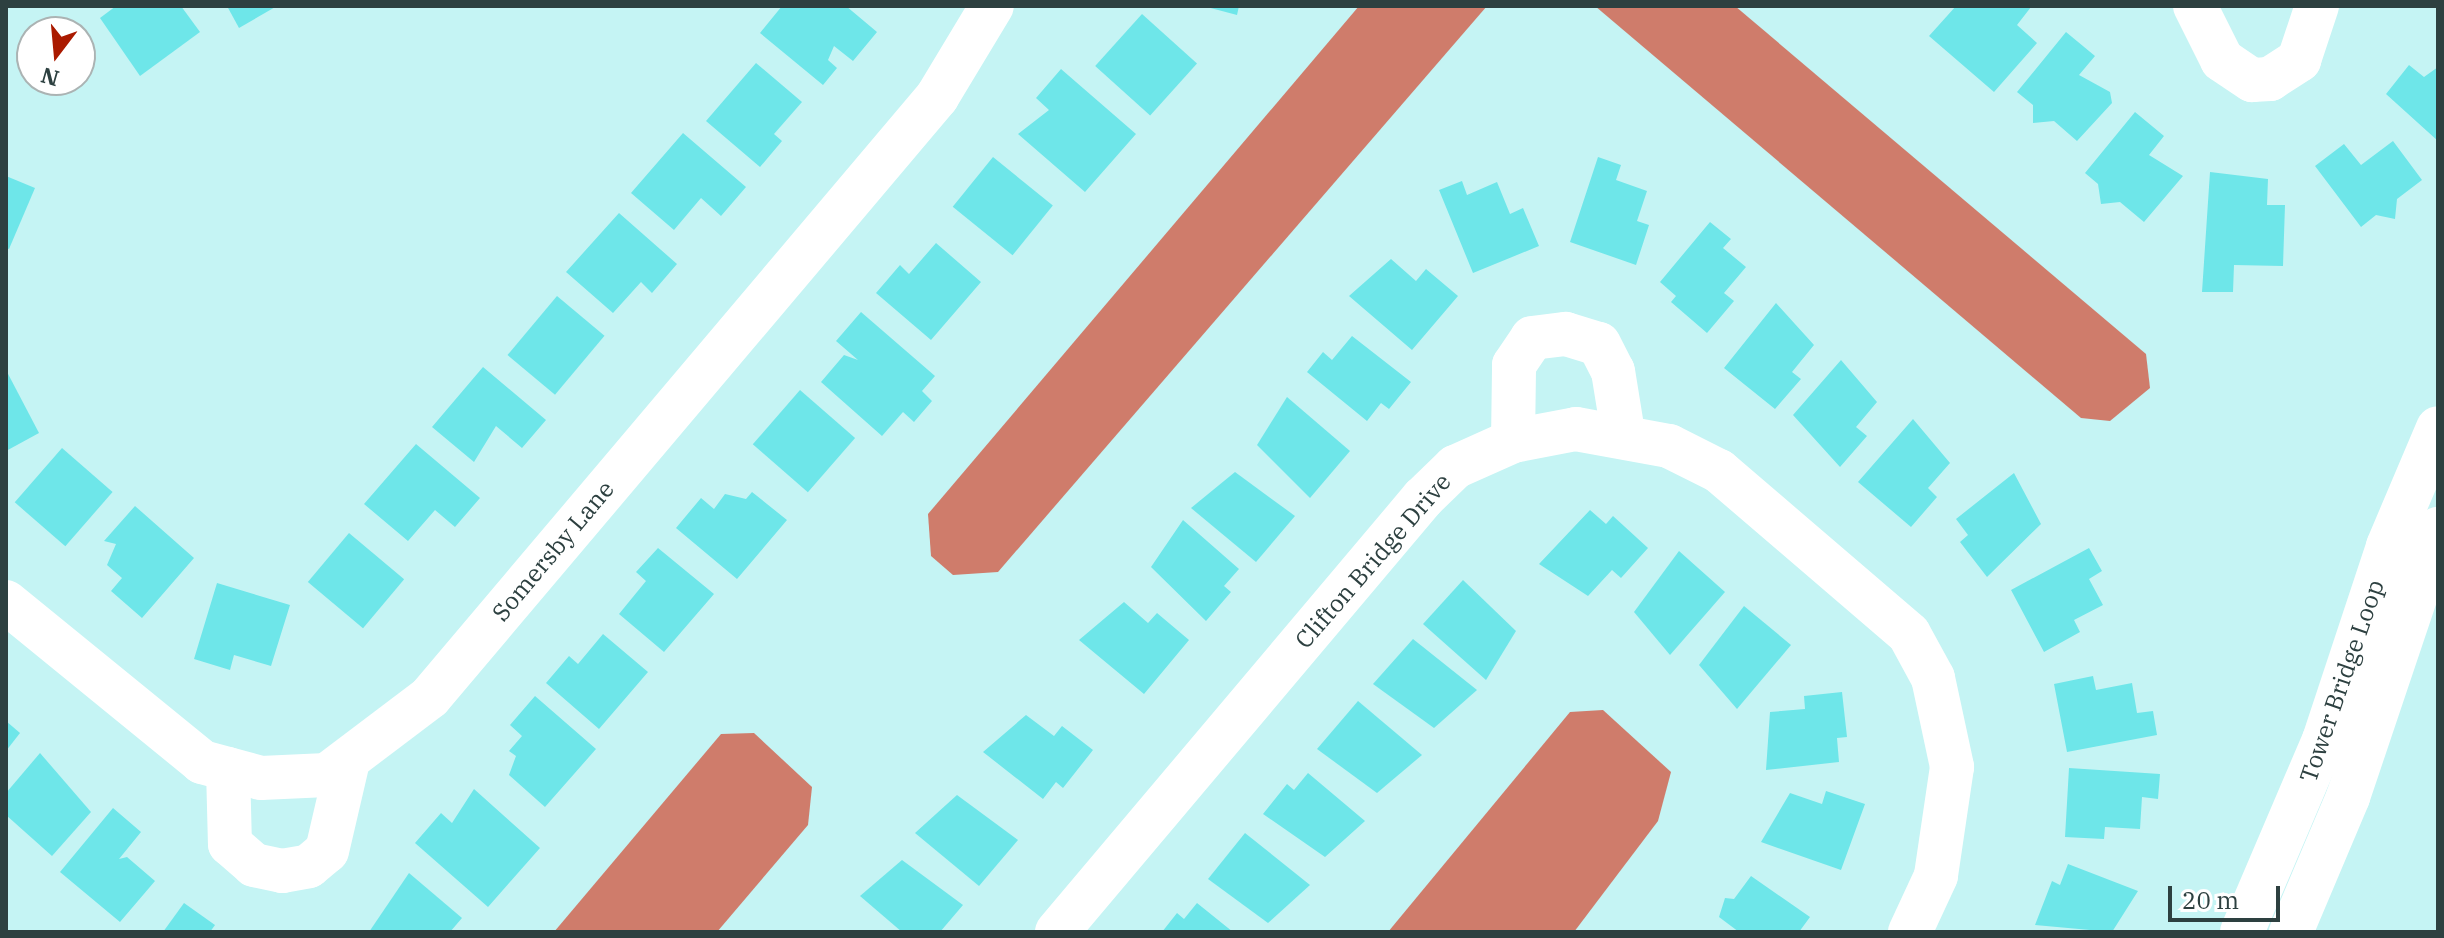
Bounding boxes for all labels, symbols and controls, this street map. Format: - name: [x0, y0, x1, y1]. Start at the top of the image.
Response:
- north arrow: [16, 16, 96, 96]
- text: N: [37, 61, 62, 94]
- street label: Clifton Bridge Drive: [1289, 468, 1457, 654]
- street label: Somersby Lane: [486, 475, 620, 627]
- street label: Tower Bridge Loop: [2294, 576, 2390, 786]
- scale bar: [2172, 870, 2284, 920]
- text: 20 m: [2182, 884, 2239, 916]

